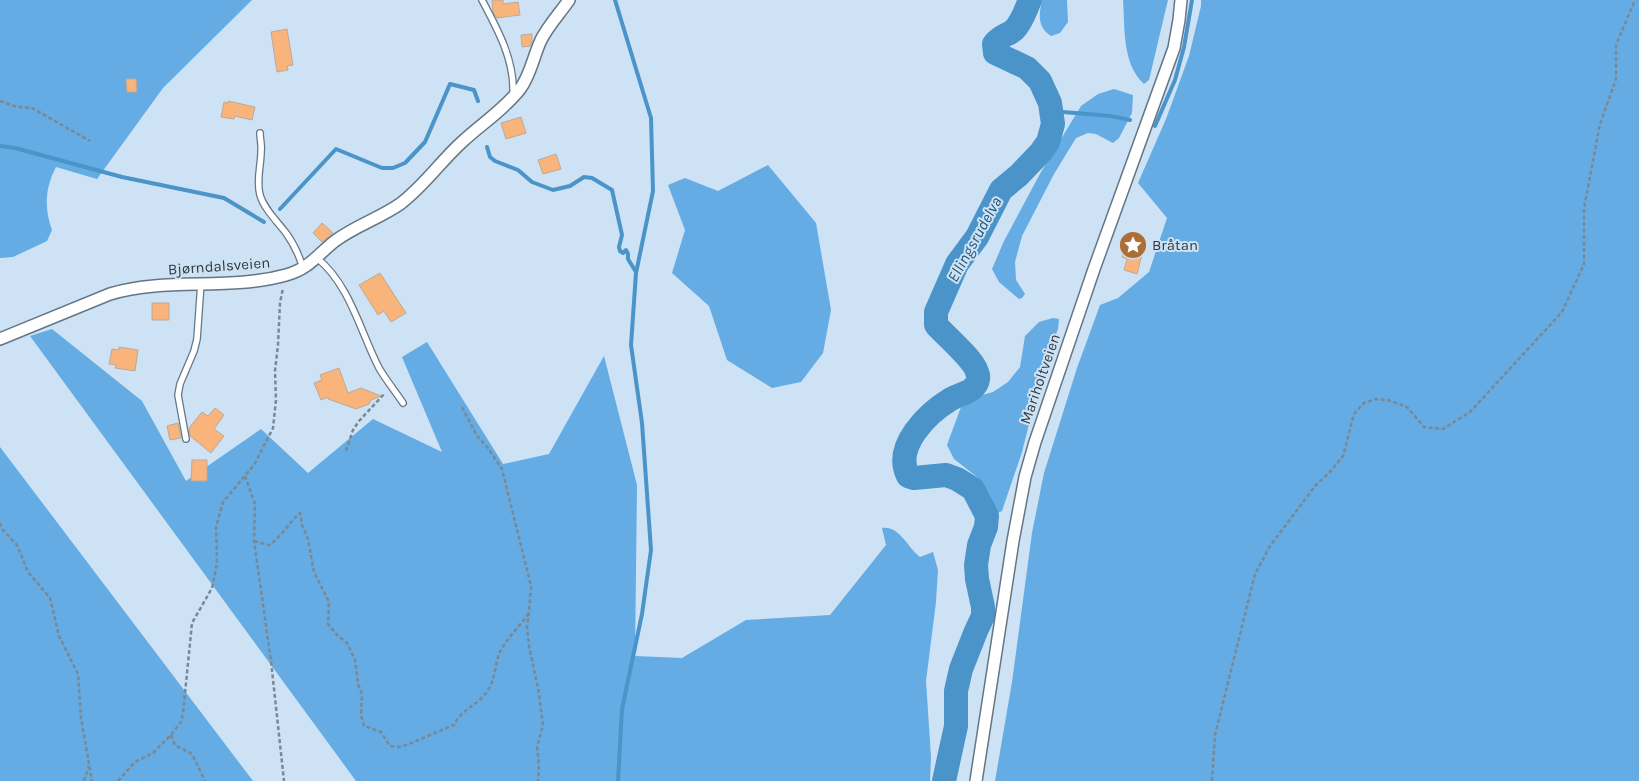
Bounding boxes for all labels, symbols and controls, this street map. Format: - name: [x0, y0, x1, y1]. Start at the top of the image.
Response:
- water label: Ellingsrudelva: [943, 193, 1006, 285]
- place icon: Bråtan: [1118, 230, 1148, 260]
- place label: Bråtan: [1152, 236, 1198, 254]
- street label: Bjørndalsveien: [167, 253, 271, 279]
- street label: Mariholtveien: [1016, 331, 1064, 427]

